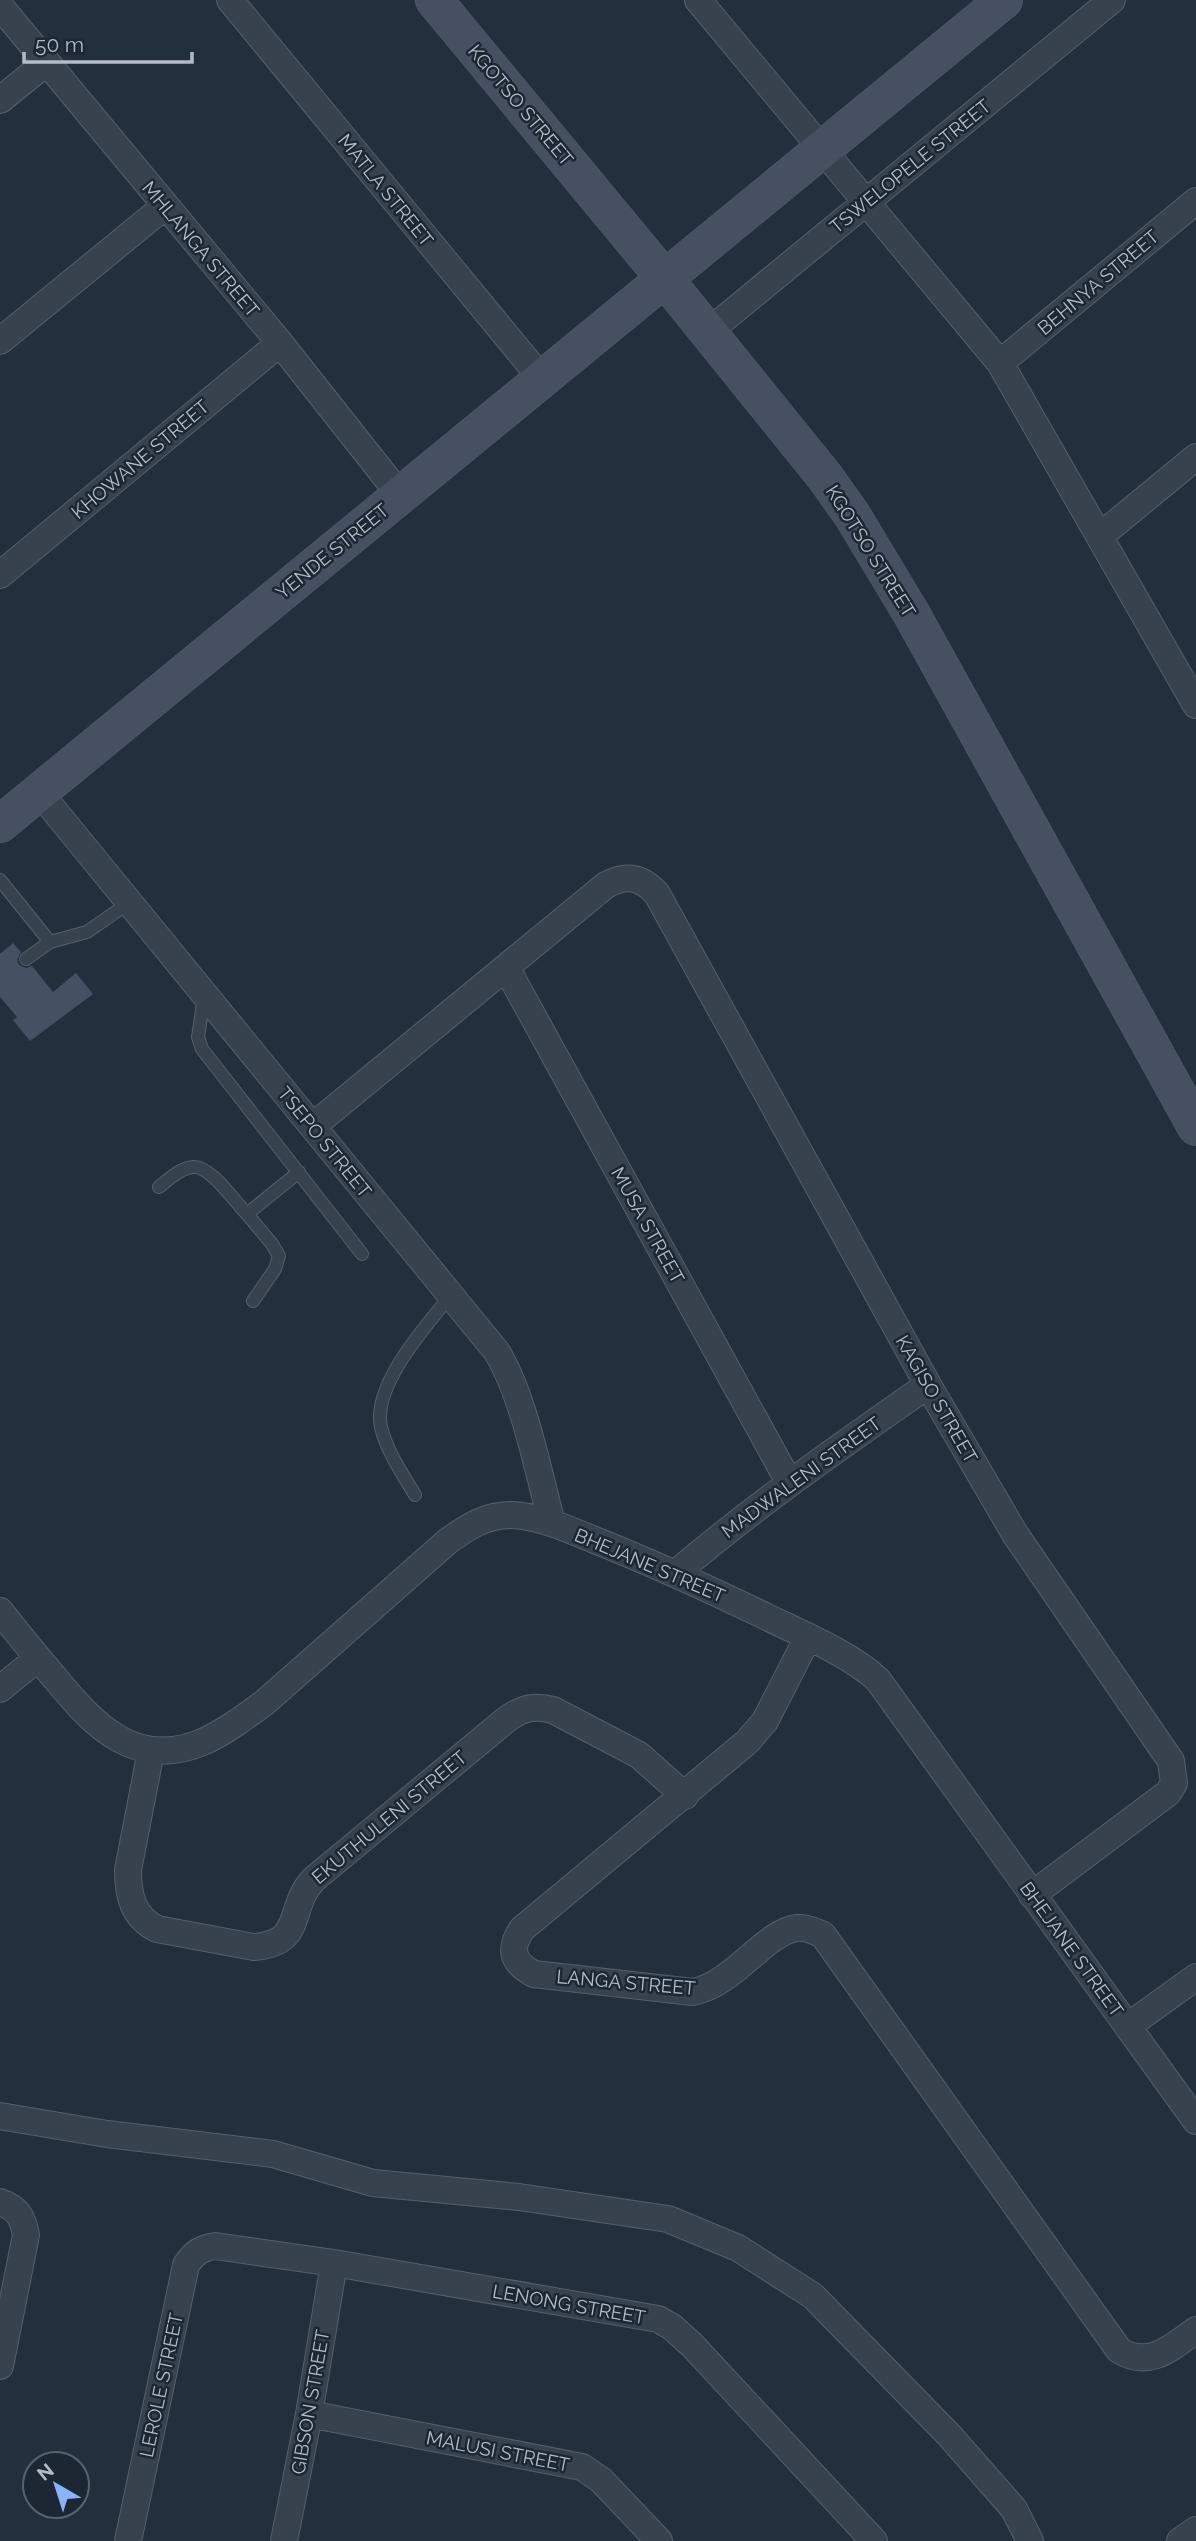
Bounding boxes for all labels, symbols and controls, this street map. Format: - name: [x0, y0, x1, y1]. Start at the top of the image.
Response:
- scale bar: [24, 21, 192, 65]
- text: 50 m: [35, 32, 84, 57]
- street label: KGOTSO STREET: [464, 40, 578, 170]
- street label: TSWELOPELE STREET: [825, 94, 995, 238]
- street label: MATLA STREET: [334, 129, 438, 251]
- street label: MHLANGA STREET: [138, 177, 264, 322]
- street label: BEHNYA STREET: [1033, 225, 1163, 339]
- street label: KHOWANE STREET: [67, 395, 214, 523]
- street label: KGOTSO STREET: [822, 481, 921, 621]
- street label: YENDE STREET: [271, 499, 393, 603]
- street label: TSEPO STREET: [274, 1082, 377, 1202]
- street label: MUSA STREET: [607, 1163, 689, 1287]
- street label: KAGISO STREET: [892, 1331, 983, 1467]
- street label: MADWALENI STREET: [717, 1412, 885, 1542]
- street label: BHEJANE STREET: [571, 1523, 729, 1607]
- street label: EKUTHULENI STREET: [307, 1746, 471, 1888]
- street label: BHEJANE STREET: [1016, 1877, 1129, 2021]
- street label: LANGA STREET: [556, 1965, 697, 1999]
- street label: LENONG STREET: [491, 2280, 648, 2328]
- street label: LEROLE STREET: [135, 2310, 187, 2459]
- street label: GIBSON STREET: [286, 2328, 334, 2476]
- street label: MALUSI STREET: [424, 2426, 572, 2476]
- north arrow: [21, 2450, 91, 2520]
- text: N: [33, 2459, 58, 2485]

